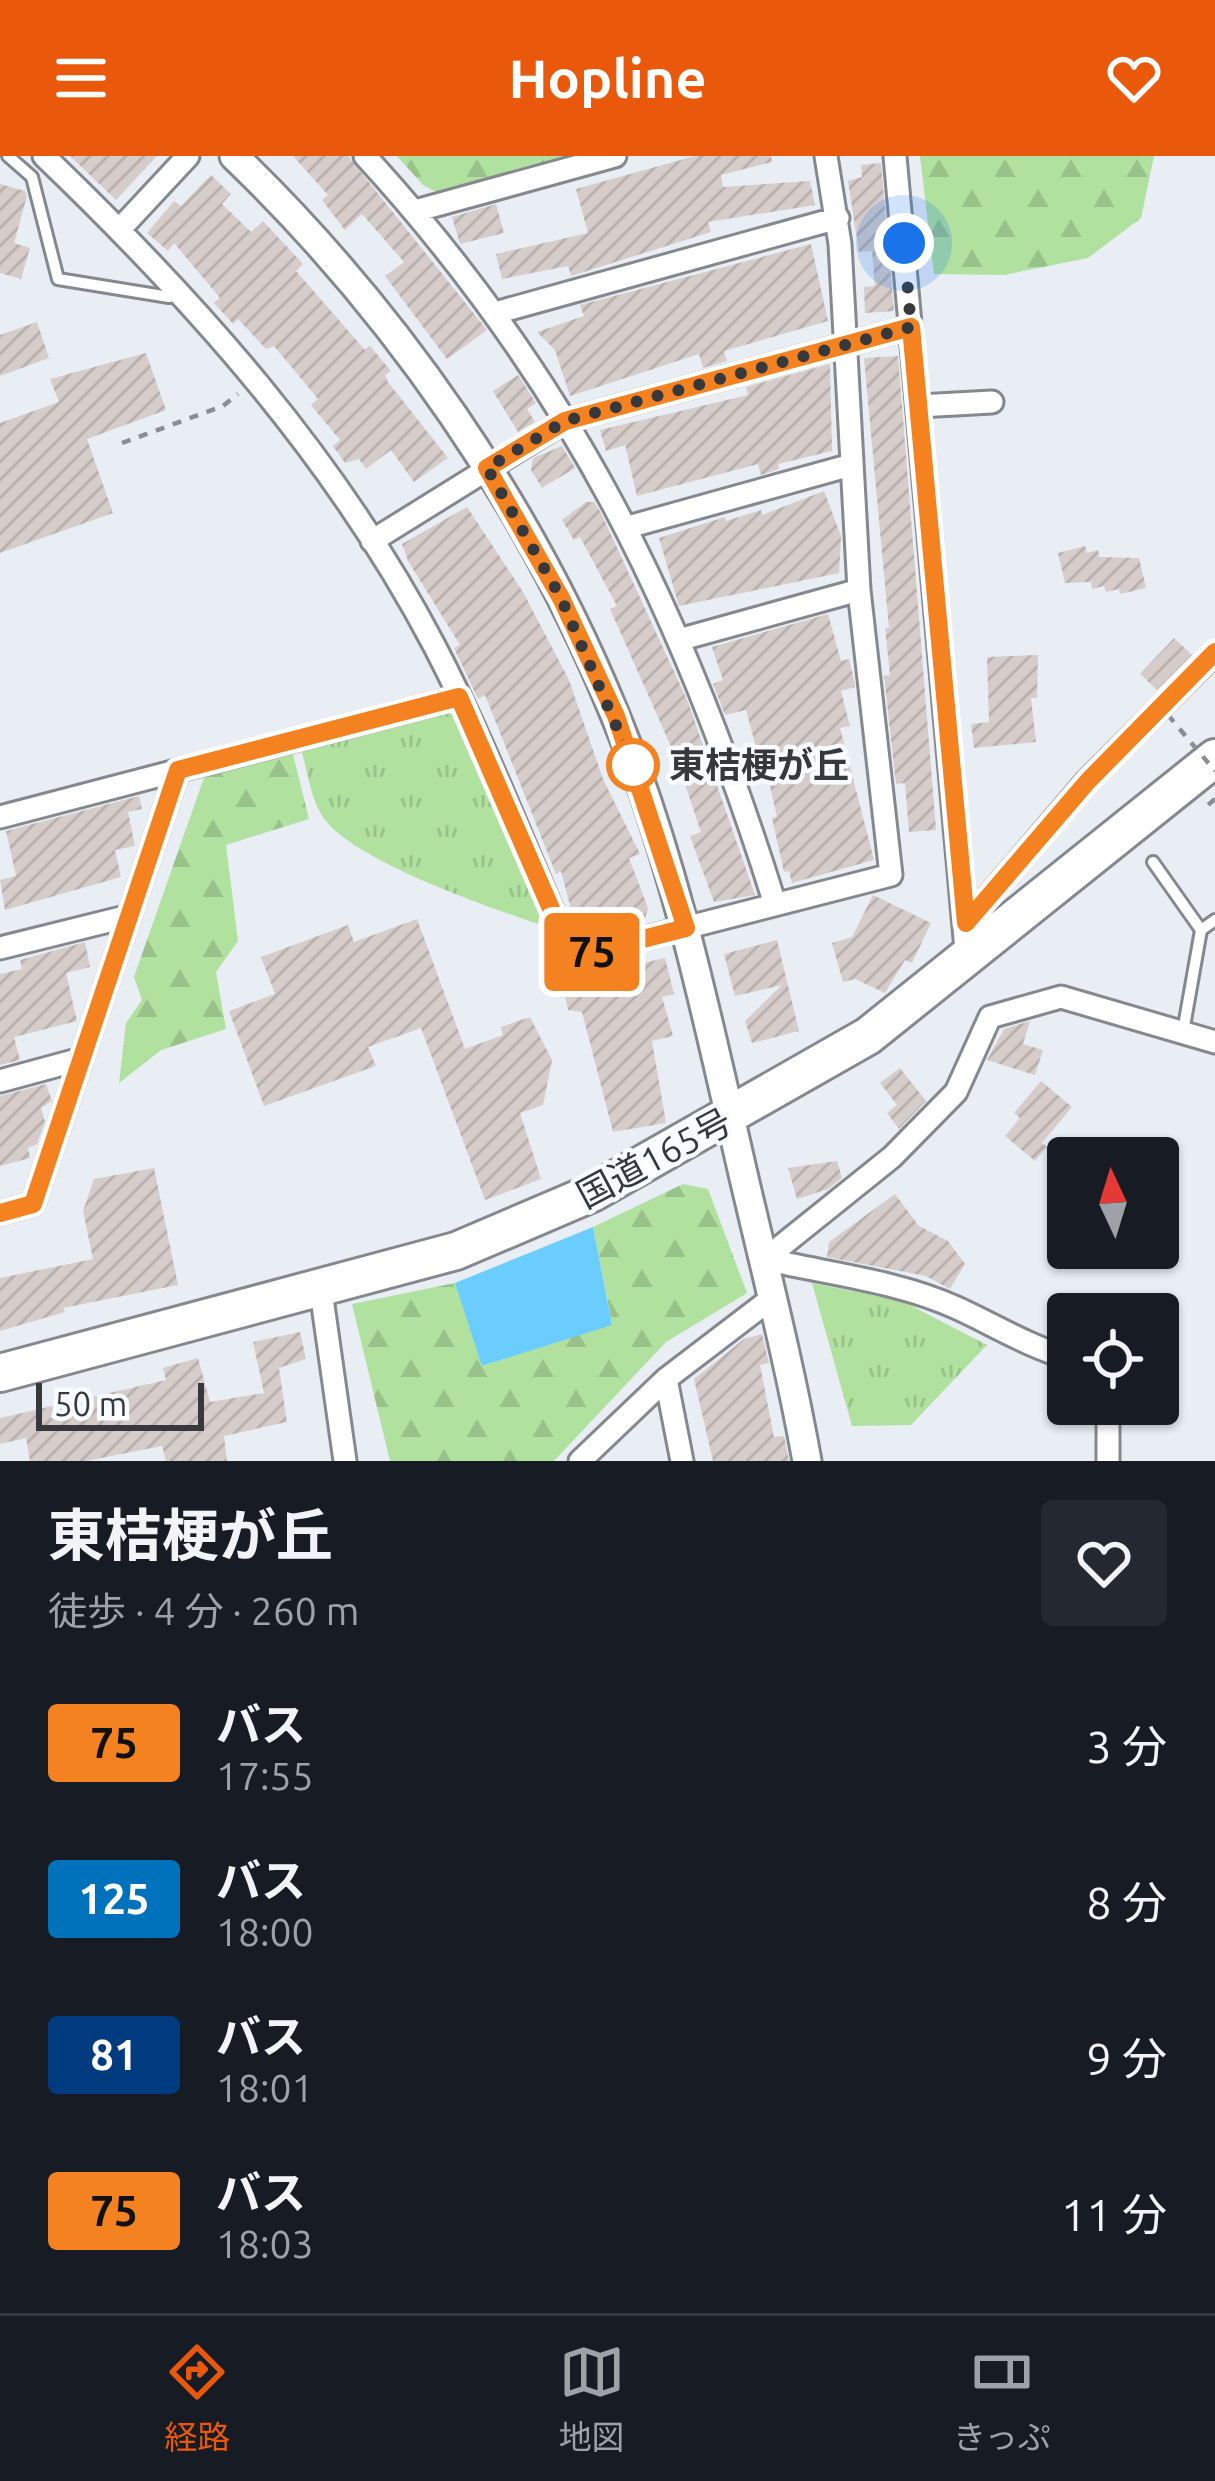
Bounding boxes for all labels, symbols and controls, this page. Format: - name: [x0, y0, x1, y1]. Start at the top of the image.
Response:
- icon: menu: [48, 45, 114, 111]
- icon: heart: [1101, 45, 1167, 111]
- text: Hopline: [508, 48, 707, 108]
- your location: [874, 213, 934, 273]
- marker: 東桔梗が丘: [608, 740, 658, 790]
- place label: 東桔梗が丘: [669, 744, 849, 785]
- line badge: 75: [538, 913, 646, 991]
- text: 75: [568, 928, 616, 975]
- street label: 国道165号: [570, 1100, 738, 1215]
- north arrow: [1047, 1137, 1179, 1269]
- map controls: [1047, 1137, 1179, 1425]
- button: locate: [1047, 1293, 1179, 1425]
- scale bar: [36, 1377, 204, 1430]
- text: 50 m: [54, 1385, 127, 1422]
- button: heart: [1041, 1500, 1167, 1626]
- text: 東桔梗が丘: [48, 1503, 333, 1567]
- text: 徒歩 · 4 分 · 260 m: [48, 1589, 359, 1632]
- text: バス: [216, 1699, 306, 1750]
- text: 75: [90, 1719, 138, 1766]
- text: 3 分: [1086, 1721, 1167, 1772]
- text: 17:55: [216, 1754, 314, 1797]
- text: バス: [216, 1855, 306, 1906]
- text: 125: [78, 1875, 150, 1922]
- text: 8 分: [1086, 1877, 1167, 1928]
- text: 18:00: [216, 1910, 314, 1953]
- text: バス: [216, 2011, 306, 2062]
- text: 81: [90, 2031, 138, 2078]
- text: 9 分: [1086, 2033, 1167, 2084]
- text: 18:01: [216, 2066, 314, 2109]
- text: バス: [216, 2167, 306, 2218]
- text: 75: [90, 2187, 138, 2234]
- text: 11 分: [1061, 2189, 1167, 2240]
- text: 18:03: [216, 2222, 314, 2265]
- tab: 経路: [164, 2339, 230, 2459]
- tab: 地図: [559, 2339, 625, 2459]
- tab: きっぷ: [953, 2339, 1051, 2459]

